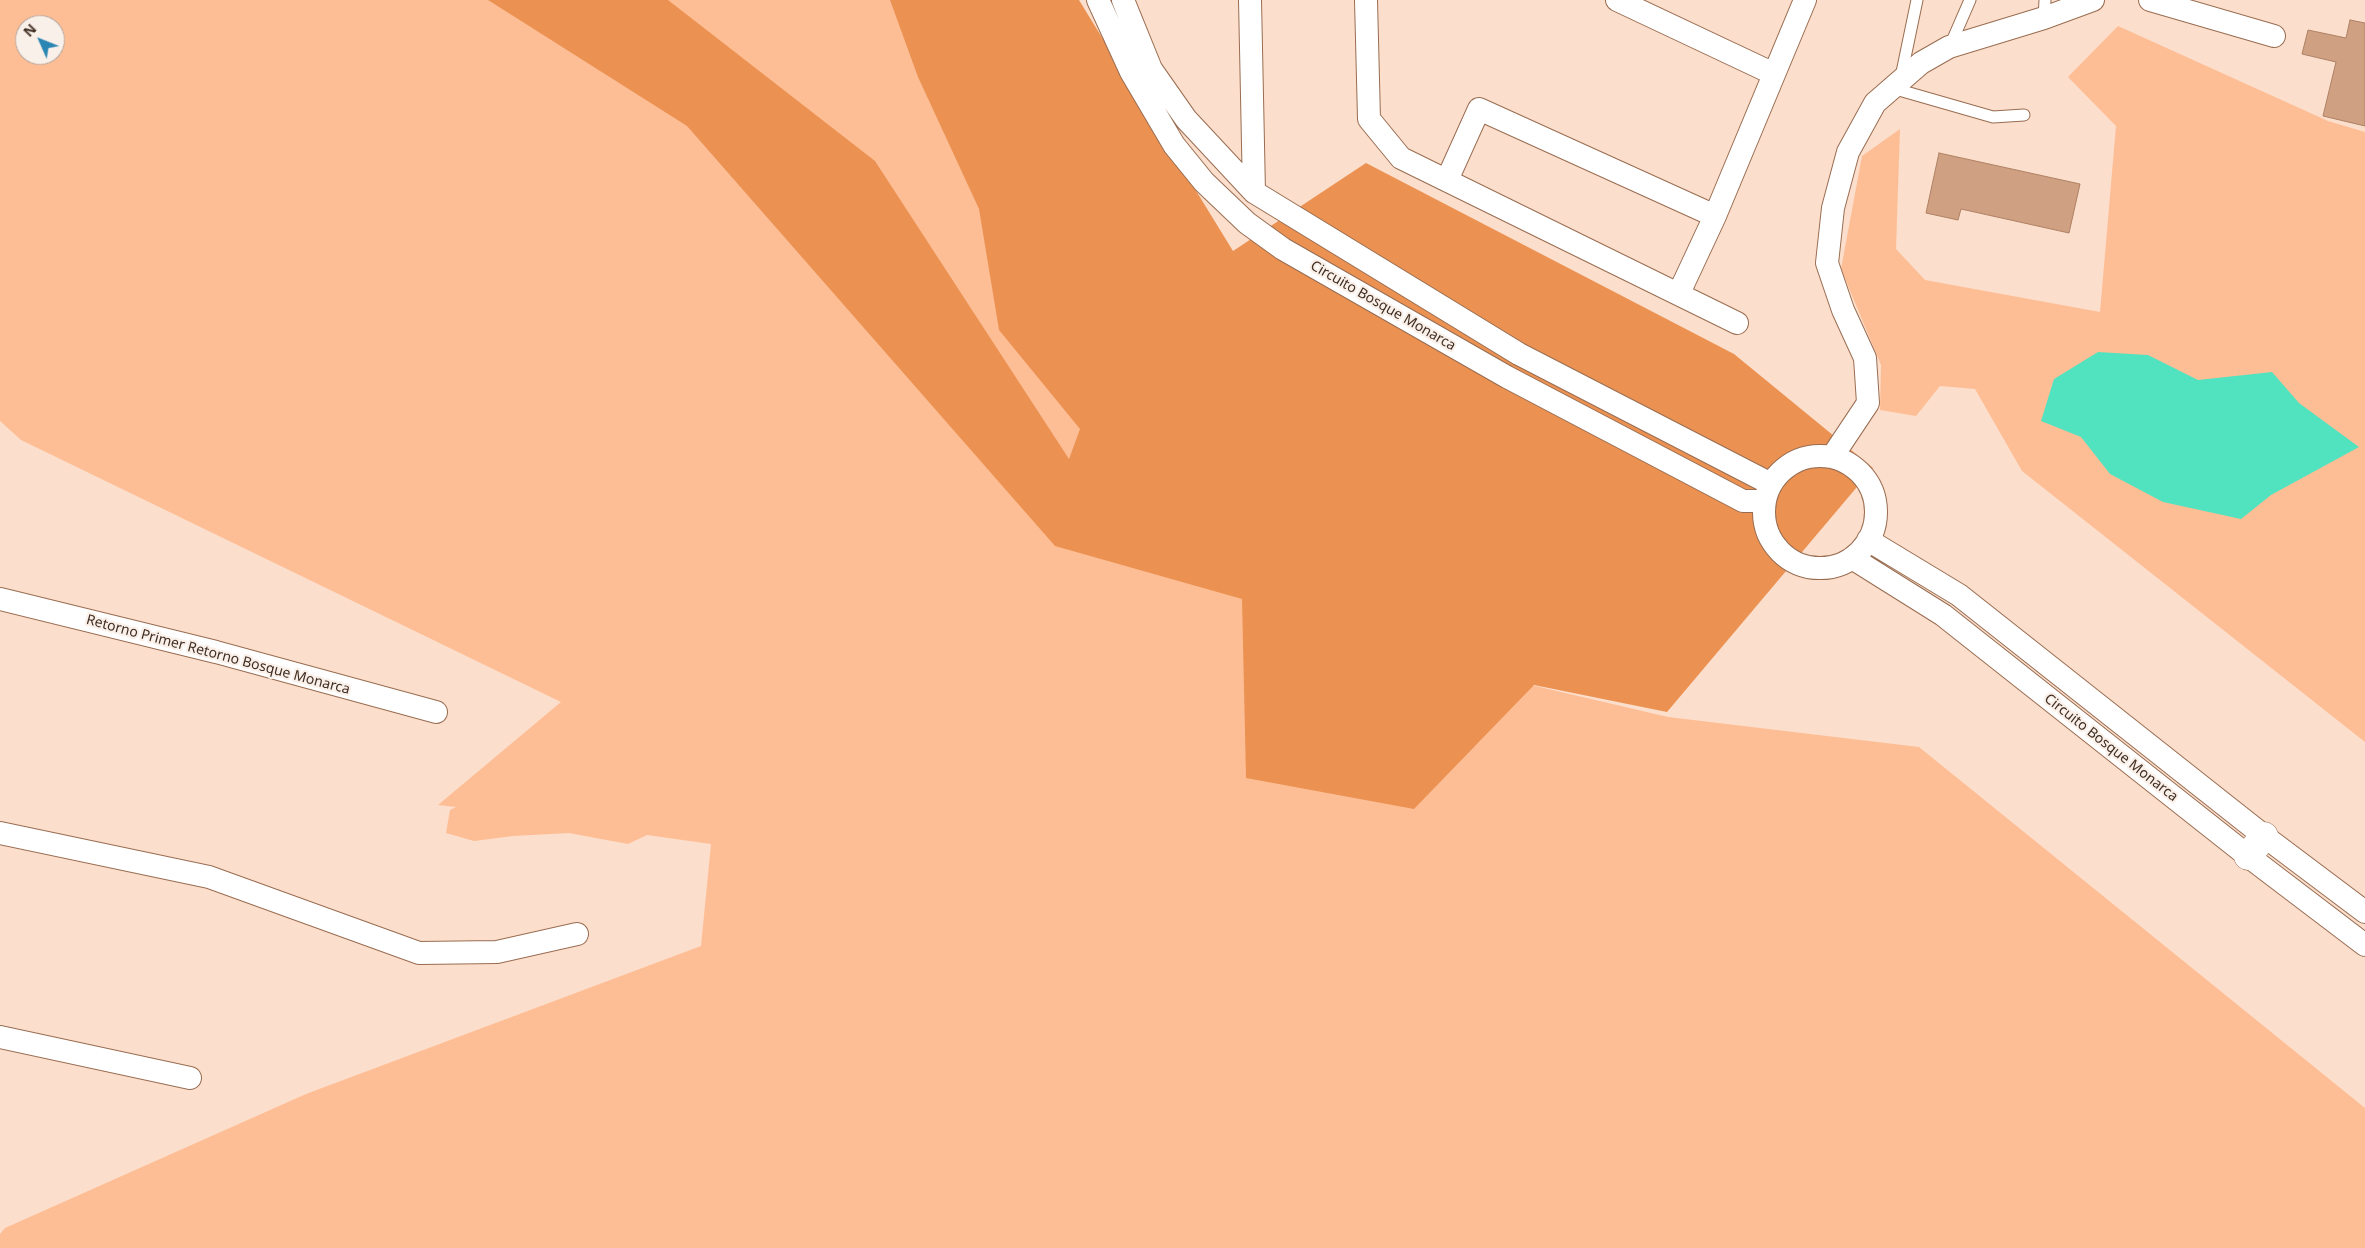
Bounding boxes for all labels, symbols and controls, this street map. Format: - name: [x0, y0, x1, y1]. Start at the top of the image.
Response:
- north arrow: [15, 15, 65, 65]
- text: N: [19, 19, 40, 41]
- street label: Circuito Bosque Monarca: [1307, 257, 1459, 355]
- street label: Retorno Primer Retorno Bosque Monarca: [84, 612, 352, 698]
- street label: Circuito Bosque Monarca: [2041, 691, 2181, 805]

